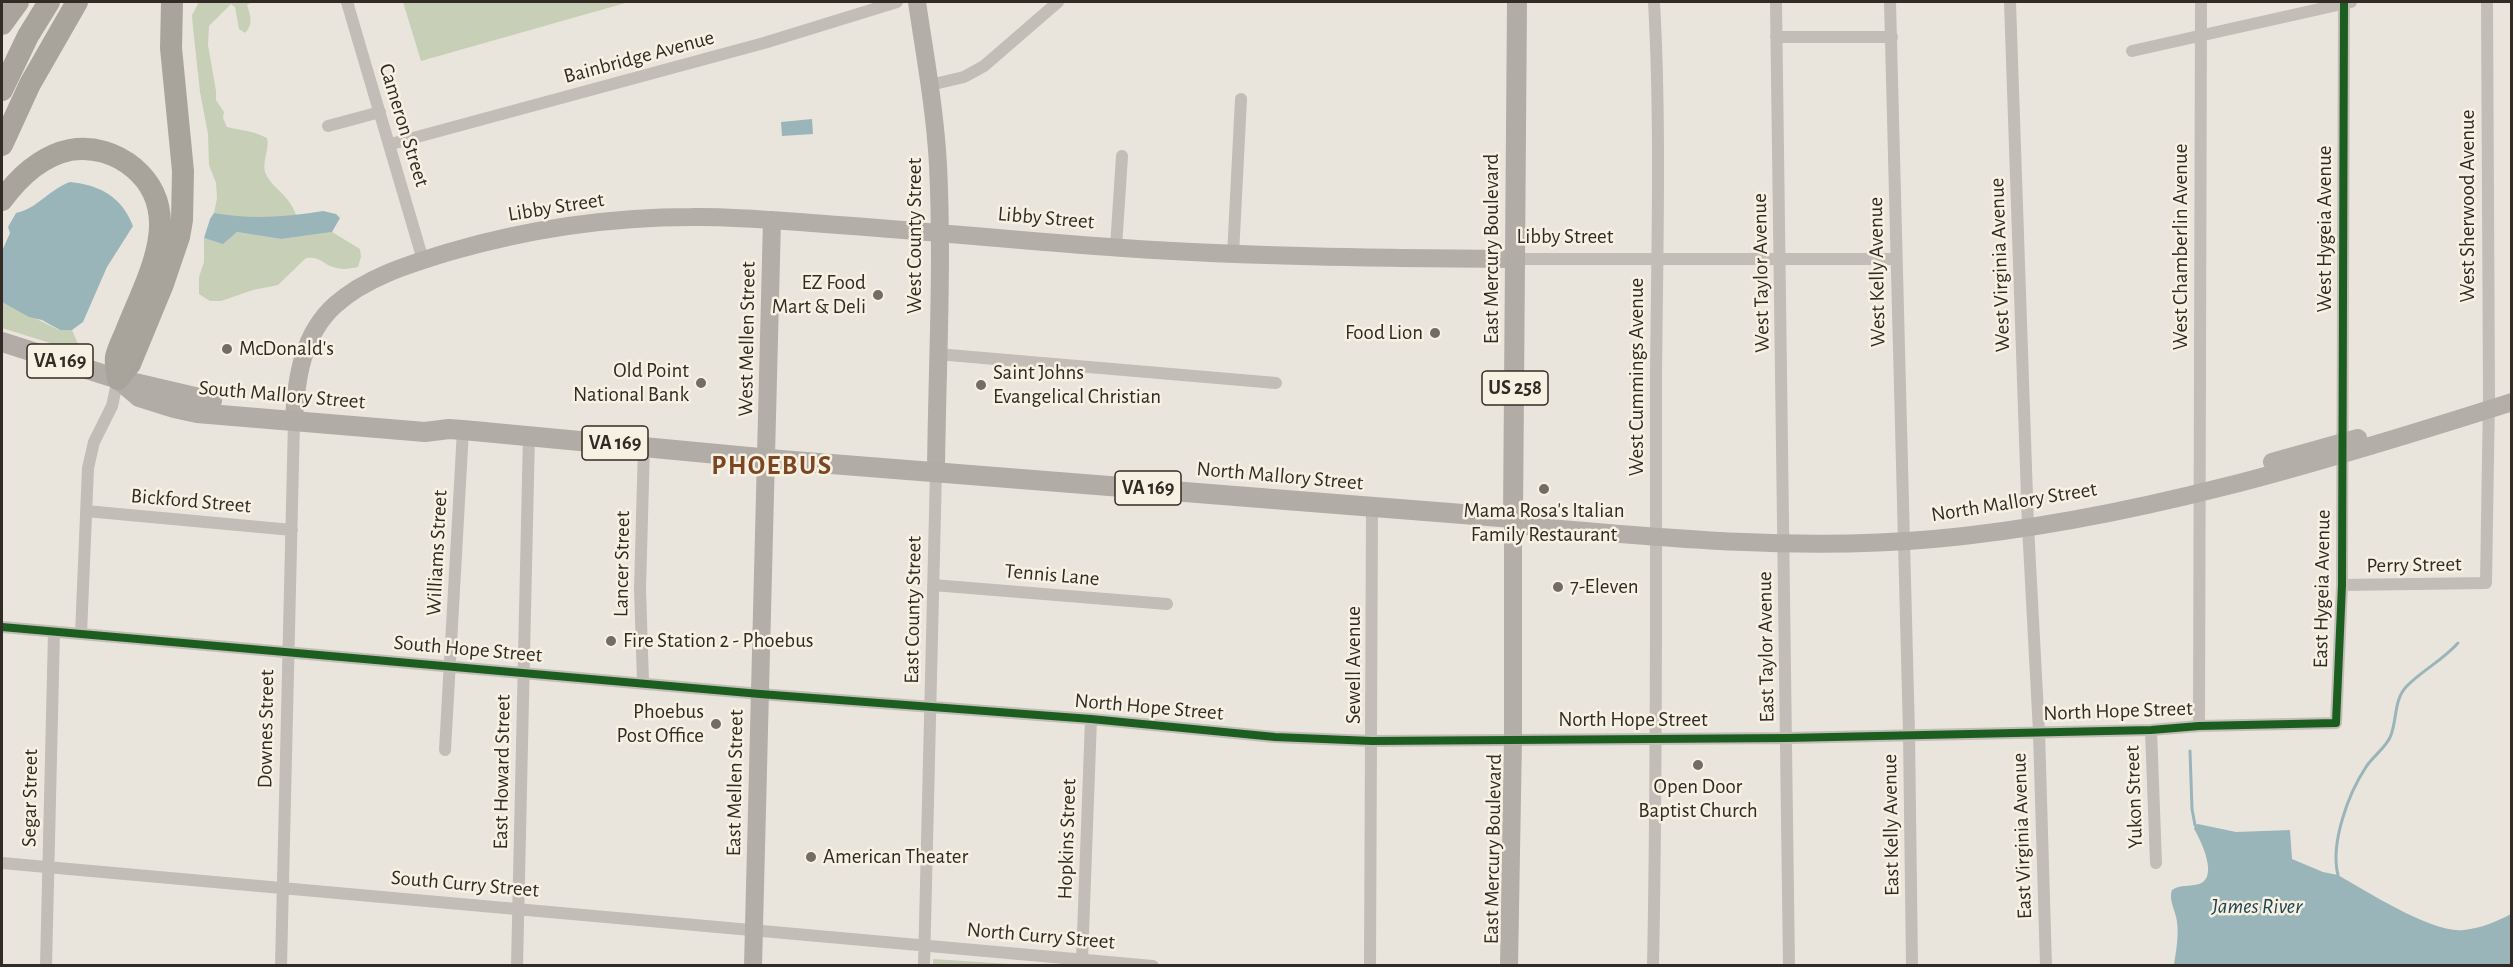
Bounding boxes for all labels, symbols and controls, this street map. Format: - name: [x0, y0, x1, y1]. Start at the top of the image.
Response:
- street label: Bainbridge Avenue: [561, 25, 717, 89]
- street label: Cameron Street: [373, 60, 435, 190]
- street label: West Sherwood Avenue: [2455, 110, 2481, 302]
- street label: West Chamberlin Avenue: [2168, 144, 2194, 350]
- street label: West Hygeia Avenue: [2312, 145, 2338, 313]
- street label: East Mercury Boulevard: [1479, 154, 1505, 344]
- street label: West County Street: [902, 158, 928, 314]
- street label: West Virginia Avenue: [1984, 177, 2016, 353]
- street label: Libby Street: [506, 187, 606, 227]
- street label: West Taylor Avenue: [1747, 193, 1775, 353]
- street label: West Kelly Avenue: [1863, 197, 1891, 347]
- street label: Libby Street: [997, 201, 1095, 235]
- street label: Libby Street: [1517, 224, 1613, 250]
- street label: West Mellen Street: [733, 261, 761, 417]
- place label: EZ Food Mart & Deli: [772, 270, 866, 320]
- street label: West Cummings Avenue: [1624, 278, 1650, 476]
- marker: EZ Food Mart & Deli: [871, 288, 885, 302]
- place label: Food Lion: [1345, 320, 1423, 346]
- marker: Food Lion: [1428, 326, 1442, 340]
- place label: McDonald's: [239, 336, 334, 362]
- marker: McDonald's: [220, 342, 234, 356]
- road number: VA 169: [27, 344, 93, 378]
- place label: Old Point National Bank: [573, 358, 689, 408]
- place label: Saint Johns Evangelical Christian: [993, 360, 1161, 410]
- road number: US 258: [1482, 371, 1548, 405]
- street label: South Mallory Street: [198, 375, 366, 415]
- marker: Old Point National Bank: [694, 376, 708, 390]
- marker: Saint Johns Evangelical Christian: [974, 378, 988, 392]
- road number: VA 169: [582, 426, 648, 460]
- district label: PHOEBUS: [711, 450, 833, 482]
- street label: North Mallory Street: [1196, 456, 1364, 496]
- road number: VA 169: [1115, 471, 1181, 505]
- street label: North Mallory Street: [1929, 476, 2099, 528]
- marker: Mama Rosa's Italian Family Restaurant: [1537, 482, 1551, 496]
- street label: Bickford Street: [130, 483, 252, 519]
- street label: Williams Street: [421, 489, 453, 617]
- place label: Mama Rosa's Italian Family Restaurant: [1463, 498, 1625, 548]
- street label: East Hygeia Avenue: [2308, 509, 2336, 669]
- street label: Lancer Street: [608, 511, 636, 617]
- street label: East County Street: [899, 536, 927, 684]
- street label: Perry Street: [2366, 552, 2462, 578]
- street label: Tennis Lane: [1004, 558, 1100, 592]
- street label: East Taylor Avenue: [1752, 571, 1780, 723]
- place label: 7-Eleven: [1570, 574, 1639, 600]
- marker: 7-Eleven: [1551, 580, 1565, 594]
- street label: Sewell Avenue: [1341, 606, 1367, 724]
- place label: Fire Station 2 - Phoebus: [623, 628, 814, 654]
- street label: South Hope Street: [393, 630, 543, 668]
- marker: Fire Station 2 - Phoebus: [604, 634, 618, 648]
- street label: Downes Street: [252, 669, 280, 789]
- street label: North Hope Street: [1073, 688, 1225, 726]
- street label: East Howard Street: [488, 694, 516, 850]
- street label: North Hope Street: [2043, 696, 2193, 726]
- place label: Phoebus Post Office: [617, 699, 704, 749]
- street label: North Hope Street: [1558, 707, 1708, 733]
- street label: East Mellen Street: [721, 709, 749, 857]
- marker: Phoebus Post Office: [709, 717, 723, 731]
- street label: Yukon Street: [2120, 745, 2148, 849]
- street label: Segar Street: [17, 749, 43, 847]
- street label: East Virginia Avenue: [2006, 752, 2038, 920]
- street label: East Mercury Boulevard: [1479, 753, 1507, 945]
- street label: East Kelly Avenue: [1877, 754, 1905, 896]
- marker: Open Door Baptist Church: [1691, 758, 1705, 772]
- place label: Open Door Baptist Church: [1638, 774, 1758, 824]
- street label: Hopkins Street: [1052, 778, 1082, 900]
- place label: American Theater: [823, 844, 968, 870]
- marker: American Theater: [804, 850, 818, 864]
- street label: South Curry Street: [390, 865, 540, 903]
- water label: James River: [2212, 893, 2302, 919]
- street label: North Curry Street: [966, 917, 1116, 955]

